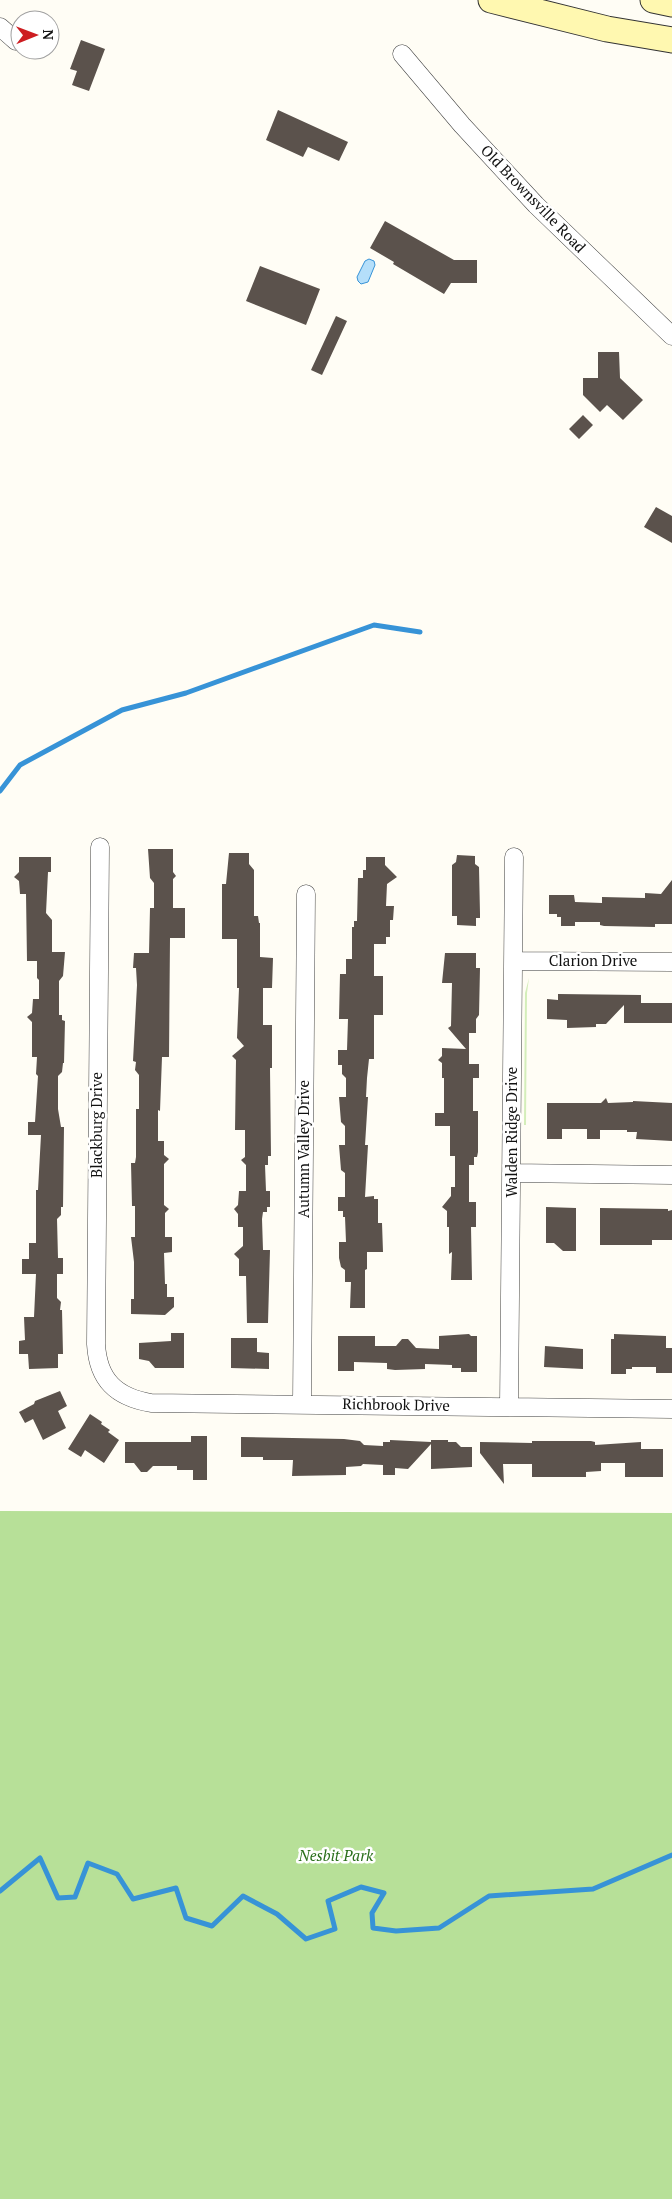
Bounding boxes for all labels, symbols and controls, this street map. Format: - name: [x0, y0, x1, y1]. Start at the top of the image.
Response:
- north arrow: [10, 10, 60, 60]
- text: N: [39, 29, 58, 41]
- street label: Old Brownsville Road: [477, 140, 591, 257]
- street label: Clarion Drive: [549, 950, 637, 970]
- street label: Walden Ridge Drive: [501, 1067, 521, 1197]
- street label: Blackburg Drive: [86, 1072, 106, 1178]
- street label: Autumn Valley Drive: [293, 1080, 313, 1218]
- street label: Richbrook Drive: [342, 1393, 450, 1415]
- park label: Nesbit Park: [298, 1845, 374, 1865]

